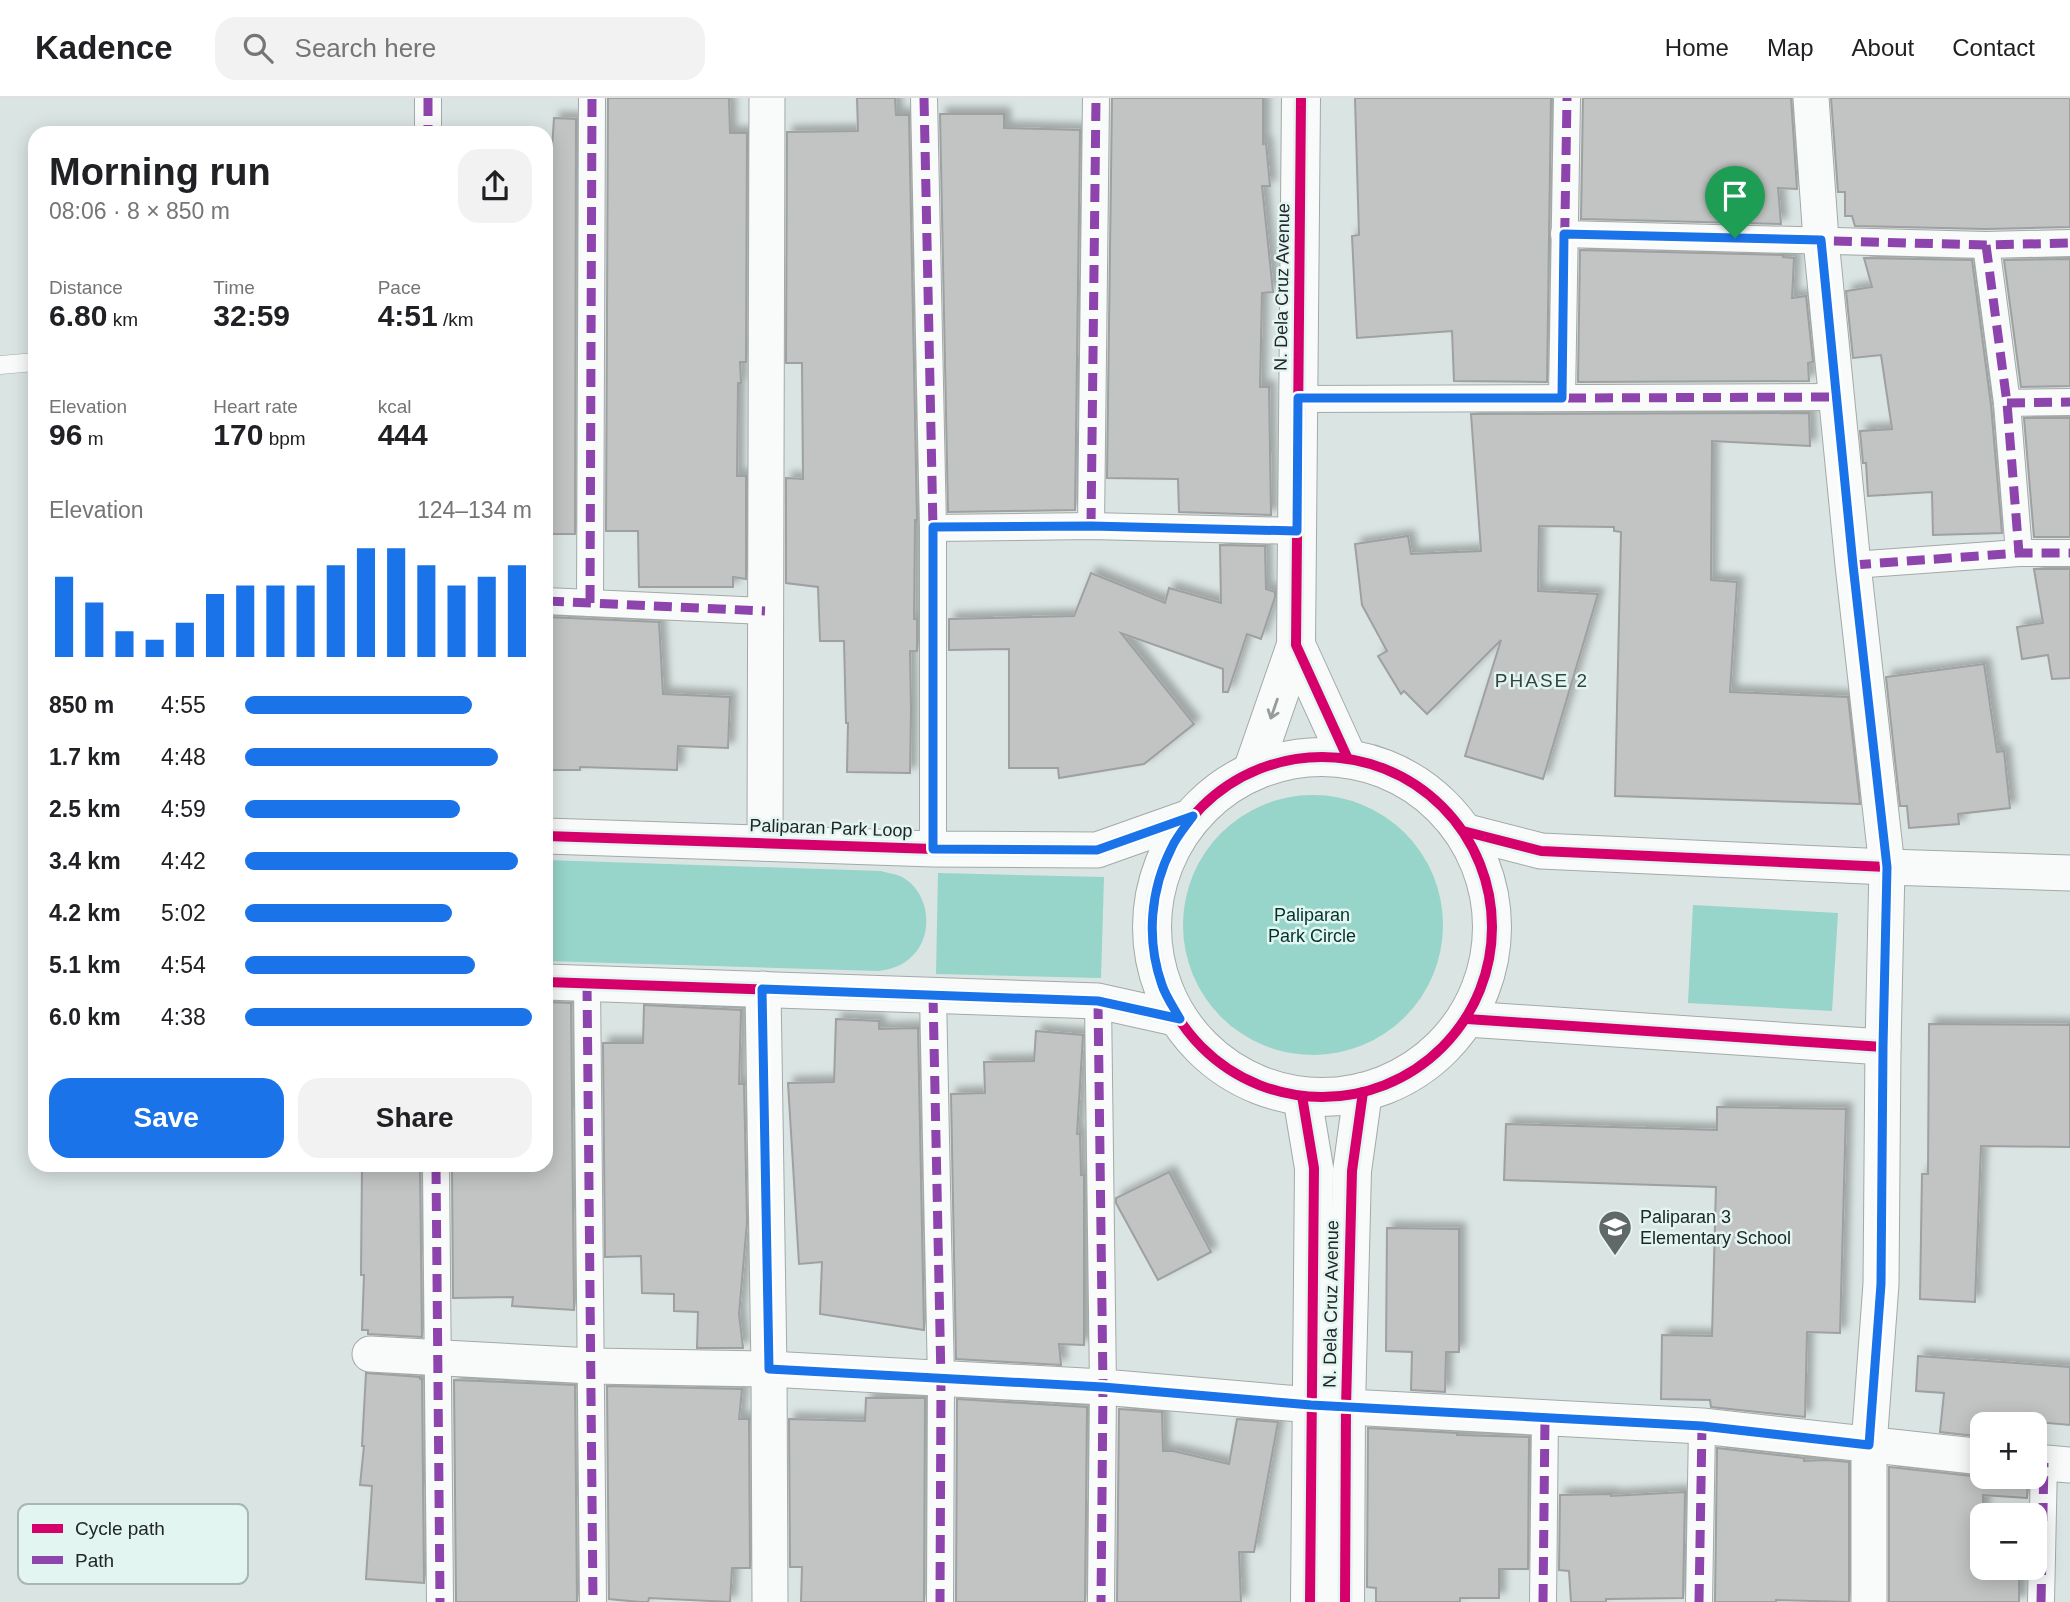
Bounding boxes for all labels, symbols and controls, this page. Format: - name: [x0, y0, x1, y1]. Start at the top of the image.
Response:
- search box: [215, 17, 705, 80]
- text: Kadence: [35, 29, 173, 66]
- icon: search: [239, 29, 277, 67]
- text: Search here: [295, 33, 436, 63]
- text: Home: [1665, 34, 1729, 61]
- text: Map: [1767, 34, 1814, 61]
- text: About: [1852, 34, 1914, 61]
- text: Contact: [1952, 34, 2035, 61]
- button: share: [458, 149, 532, 223]
- text: Morning run: [49, 151, 271, 193]
- pin: [1705, 166, 1765, 238]
- icon: arrive: [1716, 177, 1754, 215]
- text: 08:06 · 8 × 850 m: [49, 198, 230, 224]
- street label: N. Dela Cruz Avenue: [1271, 203, 1293, 371]
- text: Distance: [49, 277, 123, 298]
- text: Time: [213, 277, 255, 298]
- text: Pace: [378, 277, 421, 298]
- text: 6.80: [49, 299, 107, 332]
- text: 32:59: [213, 299, 290, 332]
- text: 4:51: [378, 299, 438, 332]
- text: km: [107, 309, 138, 330]
- text: /km: [438, 309, 474, 330]
- text: Elevation: [49, 396, 127, 417]
- text: Heart rate: [213, 396, 298, 417]
- text: kcal: [378, 396, 411, 417]
- text: 96: [49, 418, 82, 451]
- text: 170: [213, 418, 263, 451]
- text: 444: [378, 418, 428, 451]
- text: m: [82, 428, 103, 449]
- text: bpm: [263, 428, 306, 449]
- text: Elevation: [49, 497, 144, 523]
- text: 124–134 m: [417, 497, 532, 523]
- district label: PHASE 2: [1495, 670, 1589, 691]
- text: 850 m: [49, 692, 114, 718]
- text: 4:55: [161, 692, 206, 718]
- one-way arrow: [1267, 697, 1279, 719]
- text: 1.7 km: [49, 744, 121, 770]
- text: 4:48: [161, 744, 206, 770]
- text: 2.5 km: [49, 796, 121, 822]
- text: 4:59: [161, 796, 206, 822]
- street label: Paliparan Park Loop: [749, 815, 913, 841]
- text: 3.4 km: [49, 848, 121, 874]
- text: 4:42: [161, 848, 206, 874]
- text: 4.2 km: [49, 900, 121, 926]
- text: 5:02: [161, 900, 206, 926]
- park label: Paliparan Park Circle: [1268, 905, 1356, 946]
- text: 5.1 km: [49, 952, 121, 978]
- text: 4:54: [161, 952, 206, 978]
- text: 6.0 km: [49, 1004, 121, 1030]
- text: 4:38: [161, 1004, 206, 1030]
- button: Save: [49, 1078, 284, 1158]
- button: Share: [298, 1078, 532, 1158]
- place label: Paliparan 3 Elementary School: [1640, 1207, 1791, 1248]
- school or university icon: Paliparan 3 Elementary School: [1596, 1208, 1634, 1257]
- street label: N. Dela Cruz Avenue: [1320, 1220, 1342, 1388]
- map controls: [1970, 1412, 2047, 1580]
- button: +: [1970, 1412, 2047, 1489]
- button: −: [1970, 1503, 2047, 1580]
- legend: [18, 1504, 248, 1584]
- text: Cycle path: [75, 1518, 165, 1539]
- text: Path: [75, 1550, 114, 1571]

